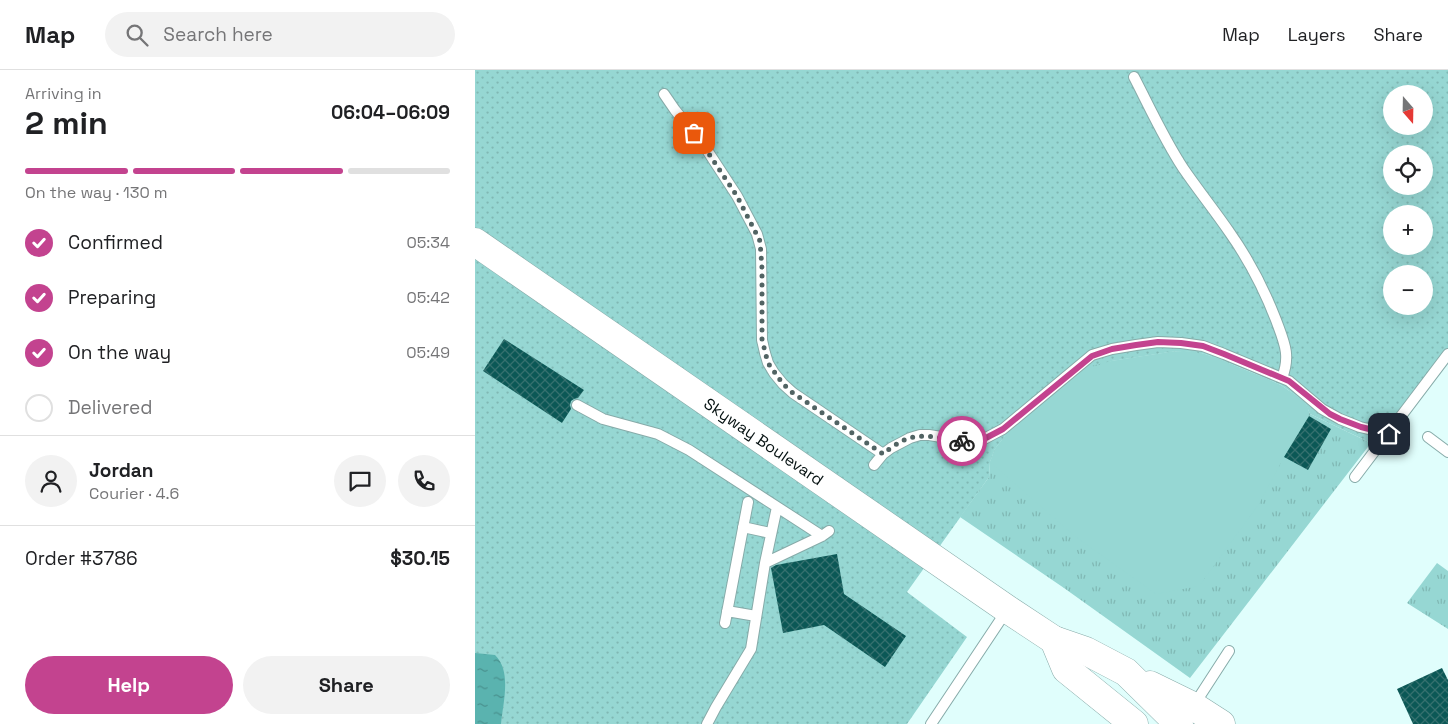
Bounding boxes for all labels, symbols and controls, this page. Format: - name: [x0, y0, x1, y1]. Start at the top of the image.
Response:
- search box: [105, 12, 455, 57]
- text: Map: [25, 19, 75, 50]
- icon: search: [123, 21, 151, 49]
- text: Search here: [163, 22, 273, 47]
- text: Map: [1222, 23, 1260, 46]
- text: Layers: [1288, 23, 1345, 46]
- text: Share: [1373, 23, 1423, 46]
- text: Arriving in: [25, 83, 102, 104]
- north arrow: [1383, 85, 1433, 135]
- map controls: [1383, 85, 1433, 315]
- text: 06:04–06:09: [331, 100, 450, 125]
- text: 2 min: [25, 103, 108, 143]
- pin: [673, 112, 715, 154]
- icon: bag: [680, 119, 708, 147]
- button: locate: [1383, 145, 1433, 195]
- text: On the way · 130 m: [25, 182, 168, 203]
- button: +: [1383, 205, 1433, 255]
- icon: check: [25, 229, 53, 257]
- text: Confirmed: [68, 230, 163, 255]
- text: 05:34: [406, 232, 450, 253]
- button: −: [1383, 265, 1433, 315]
- icon: check: [25, 284, 53, 312]
- text: Preparing: [68, 285, 156, 310]
- text: 05:42: [406, 287, 450, 308]
- icon: check: [25, 339, 53, 367]
- text: On the way: [68, 340, 171, 365]
- text: 05:49: [406, 342, 450, 363]
- street label: Skyway Boulevard: [700, 393, 828, 490]
- text: Delivered: [68, 395, 153, 420]
- pin: [1368, 413, 1410, 455]
- courier: [937, 416, 987, 466]
- icon: home: [1375, 420, 1403, 448]
- icon: bike: [948, 427, 976, 455]
- button: person: [25, 455, 77, 507]
- button: chat: [334, 455, 386, 507]
- button: phone: [398, 455, 450, 507]
- text: Jordan: [89, 458, 154, 483]
- text: Courier · 4.6: [89, 483, 179, 504]
- text: Order #3786: [25, 546, 138, 571]
- text: $30.15: [390, 546, 450, 571]
- button: Help: [25, 656, 233, 714]
- button: Share: [243, 656, 450, 714]

